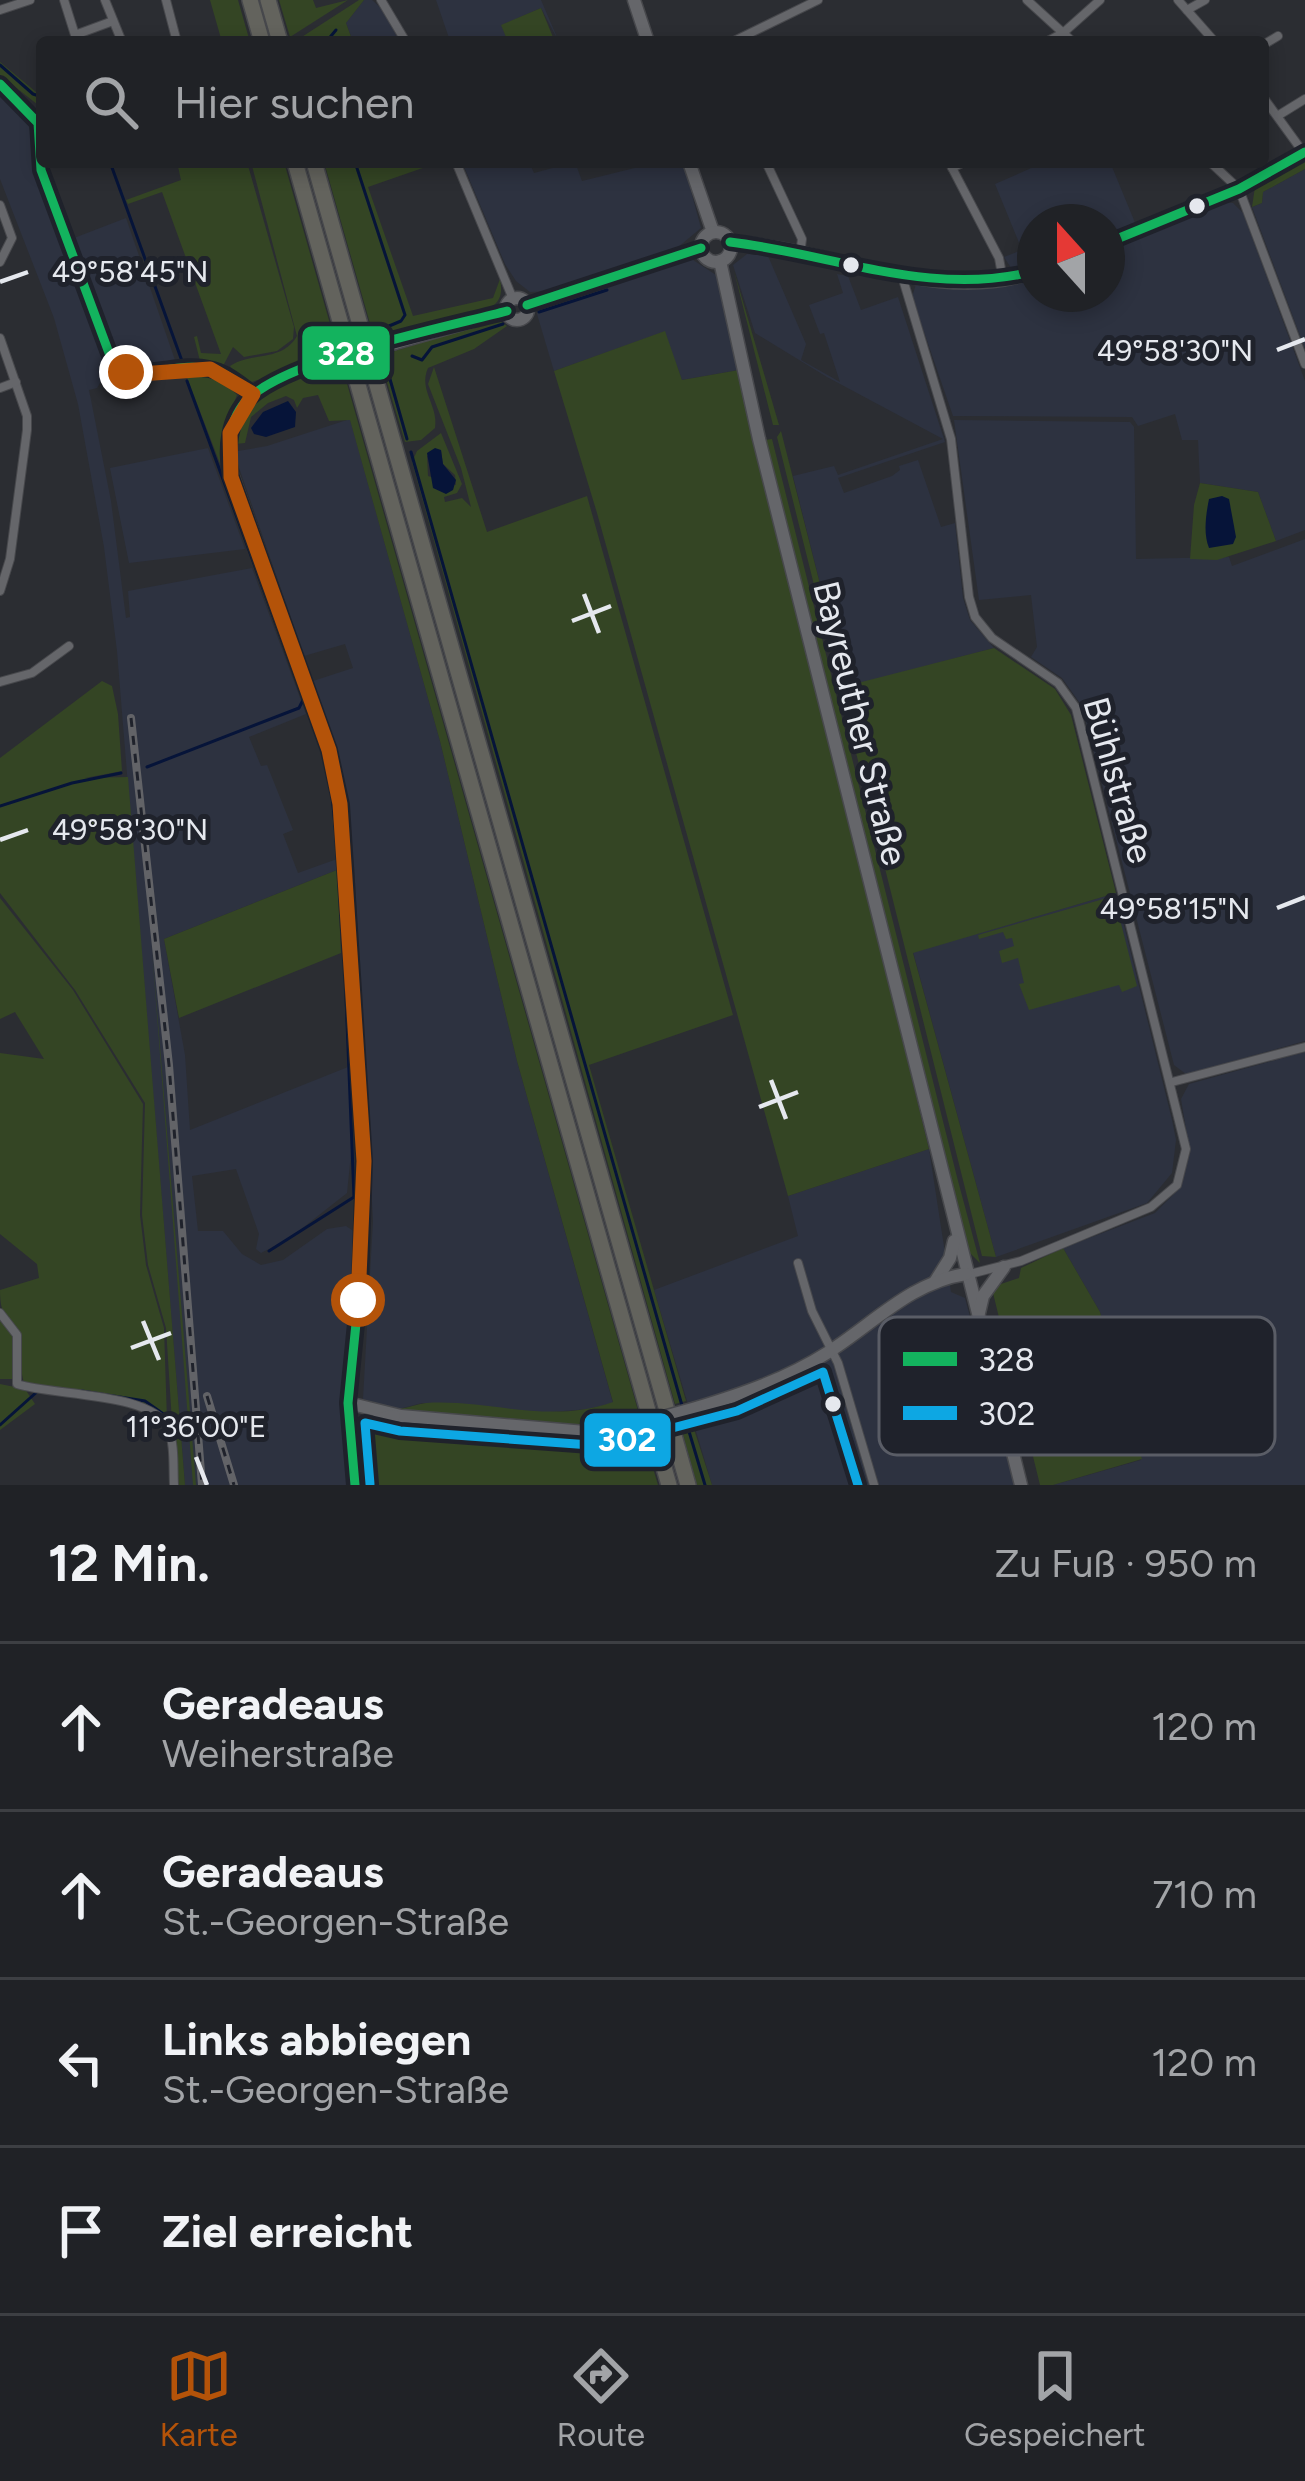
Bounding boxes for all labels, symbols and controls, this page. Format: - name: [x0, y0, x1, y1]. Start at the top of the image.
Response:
- search box: [36, 36, 1269, 168]
- icon: search: [78, 69, 144, 135]
- text: Hier suchen: [174, 75, 414, 129]
- unlabelled marker: [1186, 195, 1208, 217]
- north arrow: [1017, 204, 1125, 312]
- text: 49°58'45"N: [51, 253, 209, 290]
- unlabelled marker: [840, 254, 862, 276]
- line badge: 328: [300, 324, 392, 382]
- text: 49°58'30"N: [1097, 332, 1253, 369]
- text: 328: [317, 334, 375, 373]
- route end: [99, 345, 153, 399]
- street label: Bayreuther Straße: [804, 576, 917, 870]
- street label: Bühlstraße: [1074, 692, 1163, 868]
- text: 49°58'30"N: [52, 811, 208, 848]
- text: 49°58'15"N: [1100, 890, 1250, 927]
- route start: [331, 1273, 385, 1327]
- legend: [879, 1317, 1275, 1455]
- text: 328: [978, 1340, 1035, 1379]
- unlabelled marker: [822, 1393, 844, 1415]
- text: 302: [978, 1394, 1036, 1433]
- text: 11°36'00"E: [126, 1408, 266, 1445]
- line badge: 302: [582, 1411, 673, 1469]
- text: 302: [598, 1420, 656, 1459]
- text: 12 Min.: [48, 1533, 210, 1594]
- text: Zu Fuß · 950 m: [995, 1540, 1257, 1587]
- text: Geradeaus: [162, 1676, 384, 1730]
- icon: ahead: [48, 1694, 114, 1760]
- text: 120 m: [1151, 1703, 1257, 1750]
- text: Weiherstraße: [162, 1730, 394, 1777]
- text: Geradeaus: [162, 1844, 384, 1898]
- icon: ahead: [48, 1862, 114, 1928]
- text: 710 m: [1152, 1871, 1257, 1918]
- text: St.-Georgen-Straße: [162, 1898, 509, 1945]
- text: Links abbiegen: [162, 2012, 471, 2066]
- icon: left: [48, 2030, 114, 2096]
- text: 120 m: [1151, 2039, 1257, 2086]
- text: St.-Georgen-Straße: [162, 2066, 509, 2113]
- icon: arrive: [48, 2198, 114, 2264]
- text: Ziel erreicht: [162, 2204, 413, 2258]
- tab: Karte: [159, 2343, 238, 2454]
- tab: Route: [557, 2343, 645, 2454]
- tab: Gespeichert: [964, 2343, 1146, 2454]

